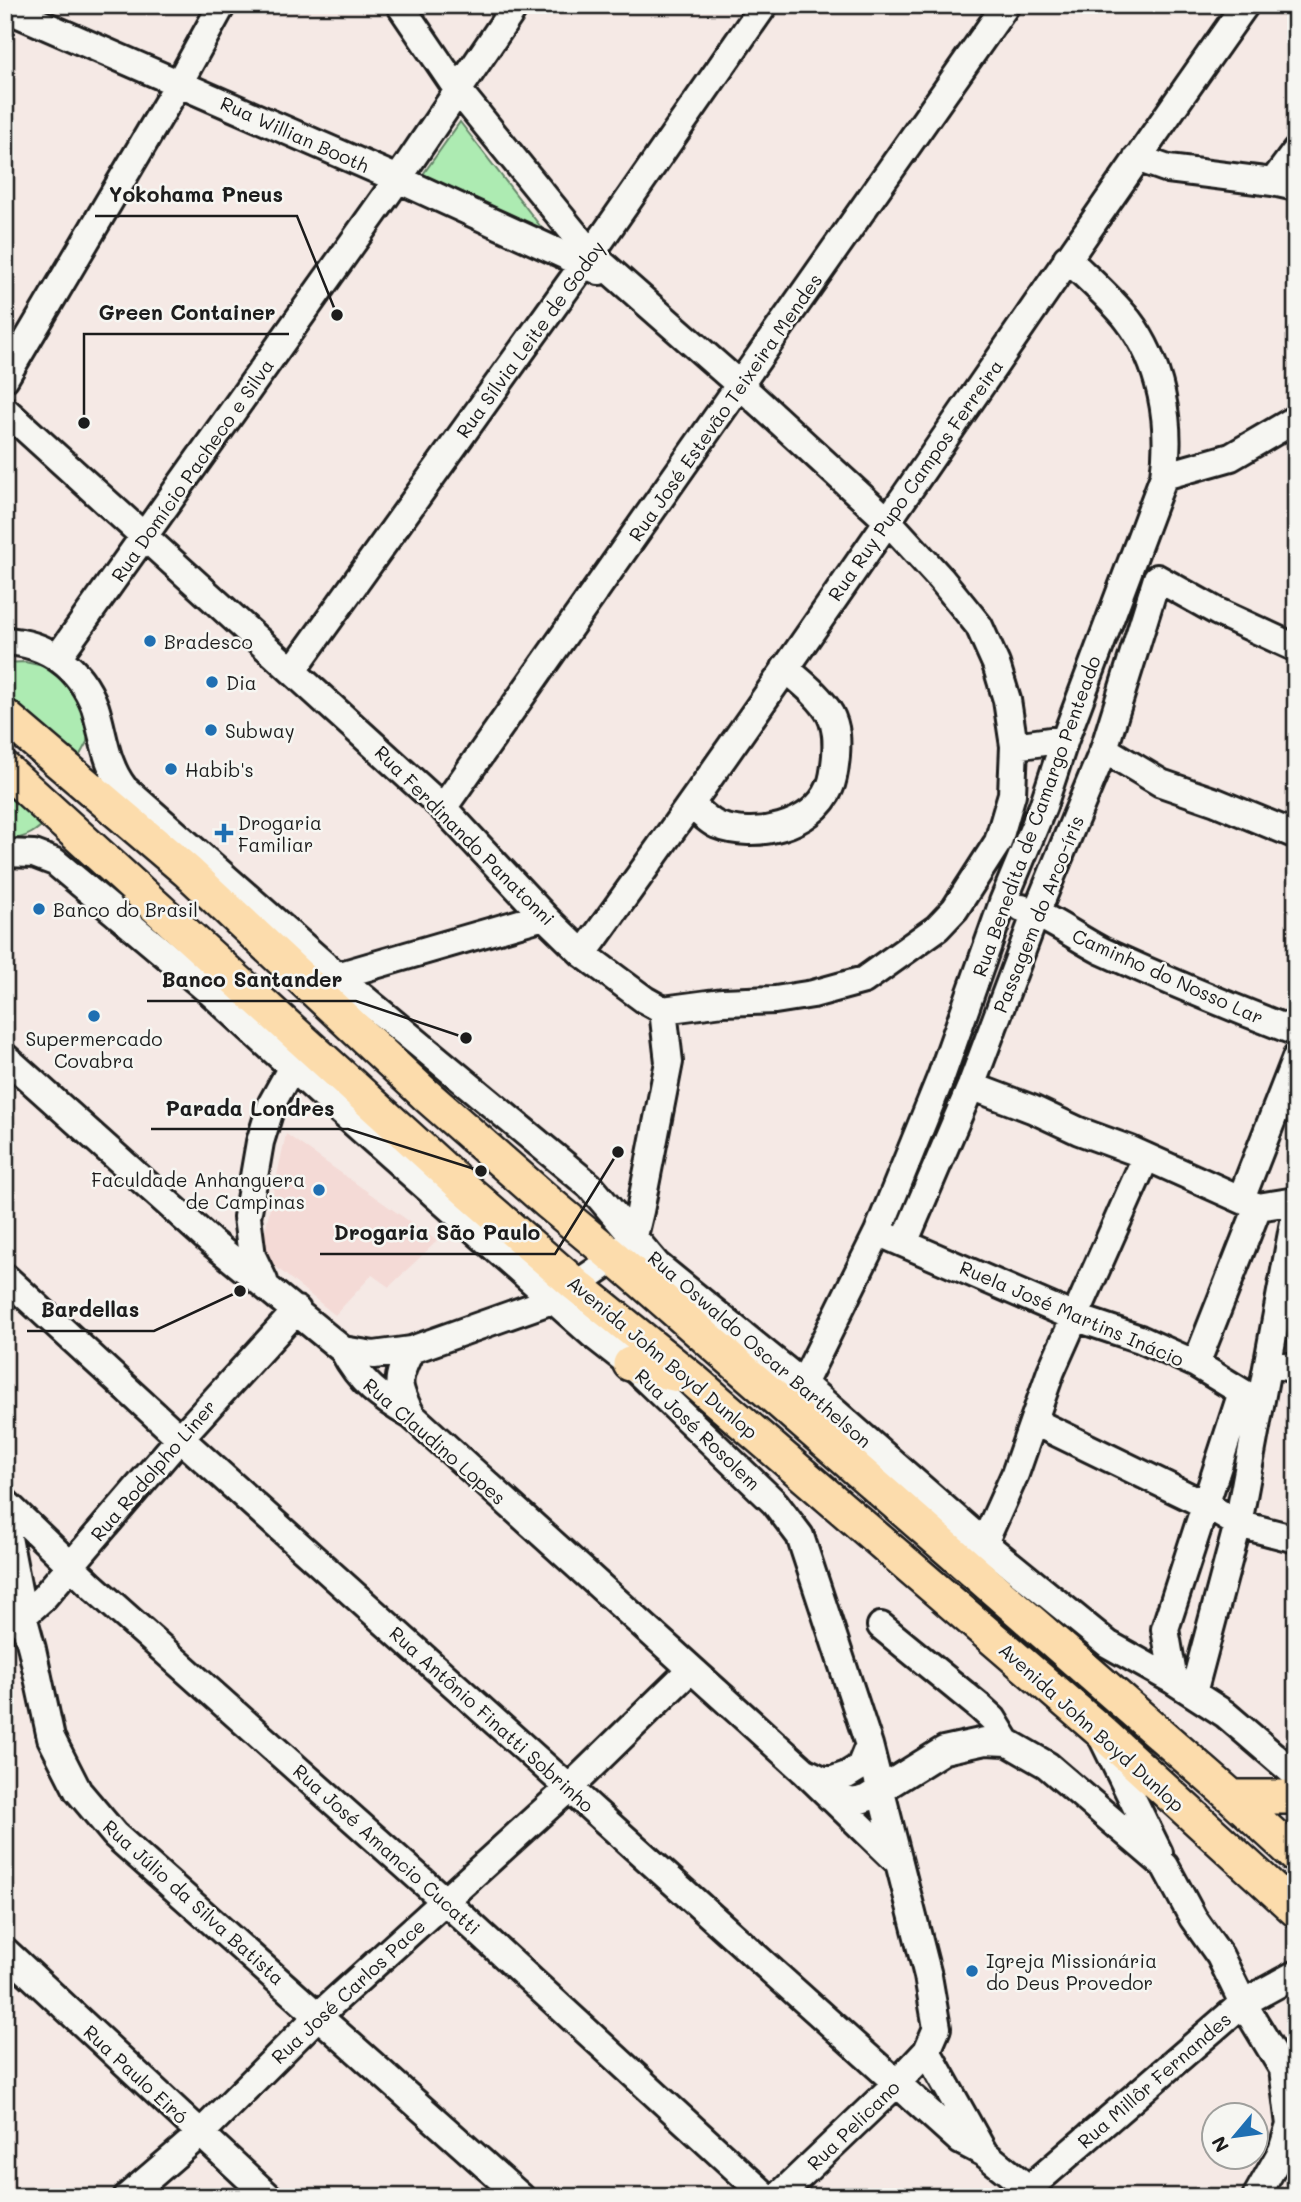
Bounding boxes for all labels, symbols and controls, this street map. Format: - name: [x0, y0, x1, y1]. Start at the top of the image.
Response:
- street label: Rua Willian Booth: [217, 90, 373, 178]
- callout: Yokohama Pneus: [95, 174, 297, 216]
- text: Yokohama Pneus: [109, 180, 283, 207]
- street label: Rua Sílvia Leite de Godoy: [450, 235, 610, 443]
- street label: Rua José Estevão Teixeira Mendes: [623, 268, 827, 546]
- callout: Green Container: [84, 292, 289, 334]
- text: Green Container: [99, 298, 276, 325]
- street label: Rua Domício Pacheco e Silva: [105, 354, 279, 586]
- street label: Rua Ruy Pupo Campos Ferreira: [822, 354, 1008, 606]
- place label: Bradesco: [164, 629, 253, 654]
- marker: Bradesco: [142, 633, 158, 649]
- street label: Rua Benedita de Camargo Penteado: [966, 652, 1106, 980]
- place label: Dia: [226, 670, 257, 695]
- marker: Dia: [204, 674, 220, 690]
- place label: Subway: [225, 718, 295, 743]
- marker: Subway: [203, 722, 219, 738]
- street label: Rua Ferdinando Panatonni: [370, 740, 560, 930]
- place label: Habib's: [185, 757, 254, 782]
- marker: Habib's: [163, 761, 179, 777]
- place label: Drogaria Familiar: [238, 810, 322, 857]
- street label: Passagem do Arco-íris: [987, 812, 1089, 1016]
- marker: Drogaria Familiar: [216, 825, 232, 841]
- place label: Banco do Brasil: [53, 897, 198, 922]
- marker: Banco do Brasil: [31, 901, 47, 917]
- street label: Caminho do Nosso Lar: [1068, 923, 1268, 1029]
- callout: Banco Santander: [147, 959, 356, 1001]
- text: Banco Santander: [161, 965, 343, 992]
- marker: Supermercado Covabra: [86, 1008, 102, 1024]
- place label: Supermercado Covabra: [26, 1026, 162, 1073]
- callout: Parada Londres: [151, 1087, 348, 1129]
- text: Parada Londres: [165, 1094, 335, 1121]
- place label: Faculdade Anhanguera de Campinas: [91, 1167, 305, 1214]
- marker: Faculdade Anhanguera de Campinas: [311, 1182, 327, 1198]
- callout: Drogaria São Paulo: [320, 1212, 555, 1254]
- text: Drogaria São Paulo: [334, 1218, 541, 1245]
- street label: Rua Oswaldo Oscar Barthelson: [643, 1245, 877, 1453]
- street label: Ruela José Martins Inácio: [956, 1254, 1188, 1372]
- street label: Avenida John Boyd Dunlop: [563, 1270, 763, 1444]
- callout: Bardellas: [27, 1289, 154, 1331]
- text: Bardellas: [41, 1295, 139, 1322]
- street label: Rua José Rosolem: [630, 1363, 766, 1495]
- street label: Rua Claudino Lopes: [359, 1372, 511, 1510]
- street label: Rua Rodolpho Liner: [85, 1394, 221, 1546]
- street label: Rua Antônio Finatti Sobrinho: [384, 1620, 600, 1818]
- street label: Avenida John Boyd Dunlop: [994, 1637, 1190, 1817]
- street label: Rua José Amancio Cucatti: [288, 1758, 486, 1940]
- street label: Rua Júlio da Silva Batista: [98, 1814, 290, 1990]
- street label: Rua José Carlos Pace: [266, 1913, 430, 2069]
- place label: Igreja Missionária do Deus Provedor: [986, 1948, 1157, 1995]
- marker: Igreja Missionária do Deus Provedor: [964, 1963, 980, 1979]
- street label: Rua Millôr Fernandes: [1072, 2006, 1236, 2154]
- street label: Rua Paulo Eiró: [78, 2019, 194, 2129]
- street label: Rua Pelicano: [801, 2075, 905, 2175]
- north arrow: [1200, 2100, 1270, 2170]
- text: N: [1205, 2132, 1234, 2157]

